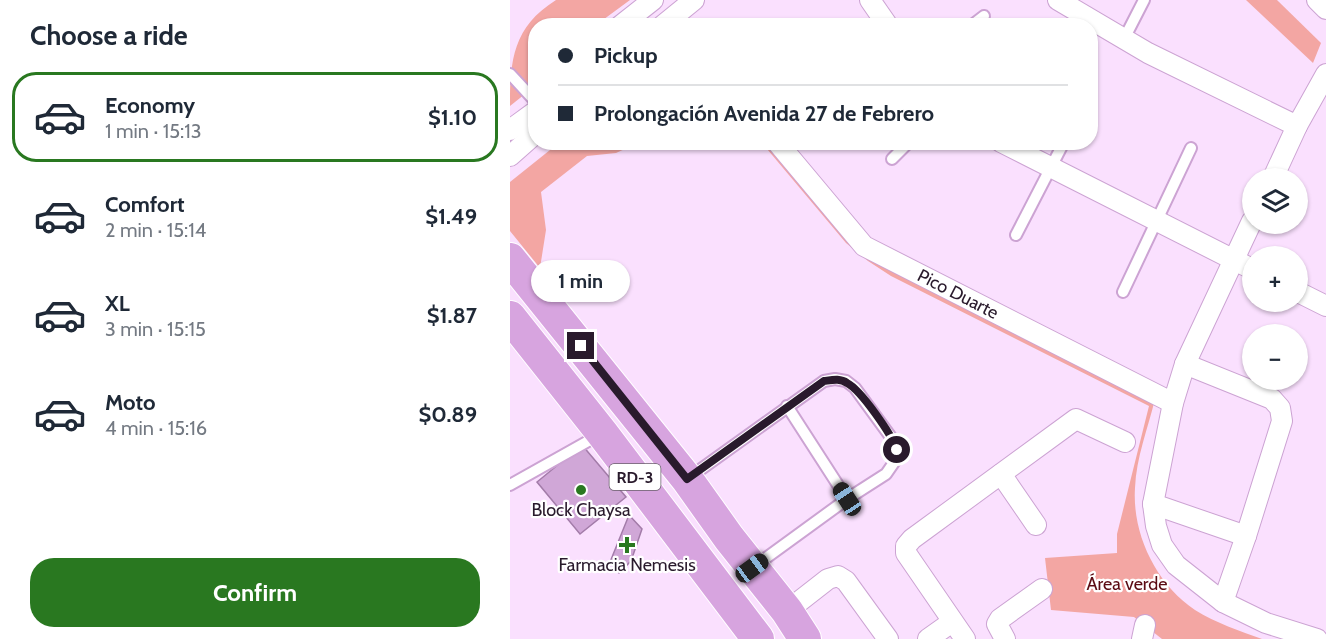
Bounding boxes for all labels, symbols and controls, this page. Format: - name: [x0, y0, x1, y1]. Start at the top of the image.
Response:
- text: Choose a ride: [30, 19, 188, 52]
- text: Pickup: [594, 42, 658, 69]
- icon: car: [33, 90, 87, 144]
- text: Economy: [105, 92, 195, 119]
- text: Prolongación Avenida 27 de Febrero: [594, 100, 934, 127]
- text: $1.10: [428, 104, 477, 131]
- text: 1 min · 15:13: [105, 119, 202, 143]
- map controls: [1242, 168, 1308, 390]
- button: layers: [1242, 168, 1308, 234]
- icon: car: [33, 189, 87, 243]
- text: Comfort: [105, 191, 184, 218]
- text: $1.49: [425, 203, 477, 230]
- text: 2 min · 15:14: [105, 218, 206, 242]
- button: +: [1242, 246, 1308, 312]
- callout: 1 min: [532, 259, 631, 301]
- street label: Pico Duarte: [914, 264, 1002, 324]
- text: 1 min: [558, 269, 603, 293]
- icon: car: [33, 288, 87, 342]
- text: XL: [105, 290, 130, 317]
- text: $1.87: [427, 302, 477, 329]
- text: 3 min · 15:15: [105, 317, 206, 341]
- button: −: [1242, 324, 1308, 390]
- route end: [567, 332, 594, 359]
- icon: car: [33, 387, 87, 441]
- text: Moto: [105, 389, 156, 416]
- text: $0.89: [418, 401, 477, 428]
- text: 4 min · 15:16: [105, 416, 207, 440]
- route start: [883, 436, 910, 463]
- road number: RD-3: [610, 464, 660, 490]
- car: [830, 479, 864, 519]
- marker: Block Chaysa: [574, 483, 588, 497]
- place label: Block Chaysa: [531, 499, 631, 521]
- marker: Farmacia Nemesis: [620, 538, 634, 552]
- car: [732, 550, 772, 586]
- place label: Farmacia Nemesis: [558, 554, 696, 576]
- button: Confirm: [30, 558, 480, 627]
- park label: Área verde: [1086, 573, 1168, 595]

